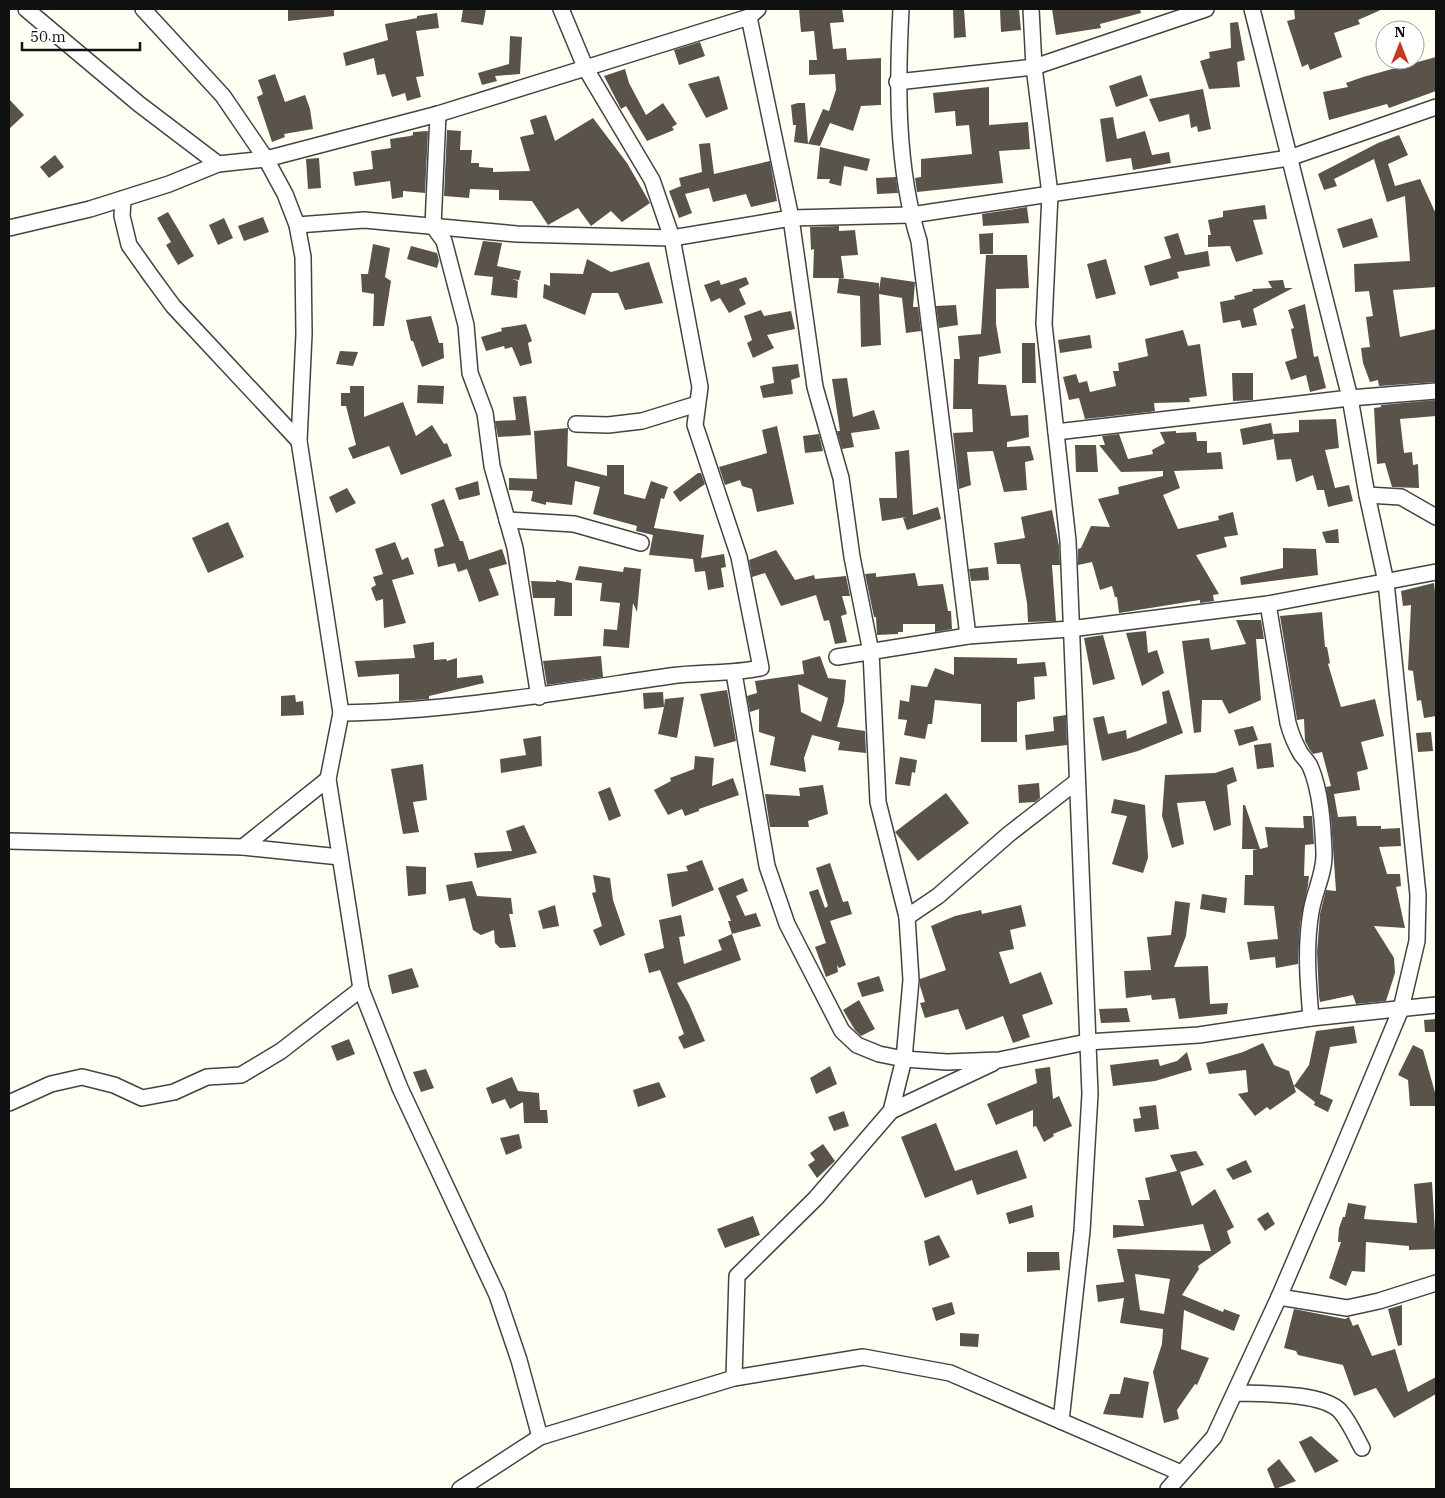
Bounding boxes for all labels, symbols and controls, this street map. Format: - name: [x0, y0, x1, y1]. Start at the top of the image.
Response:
- scale bar: [22, 20, 140, 52]
- north arrow: [1375, 20, 1425, 70]
- text: N: [1394, 23, 1406, 41]
- text: 50 m: [30, 27, 66, 46]

